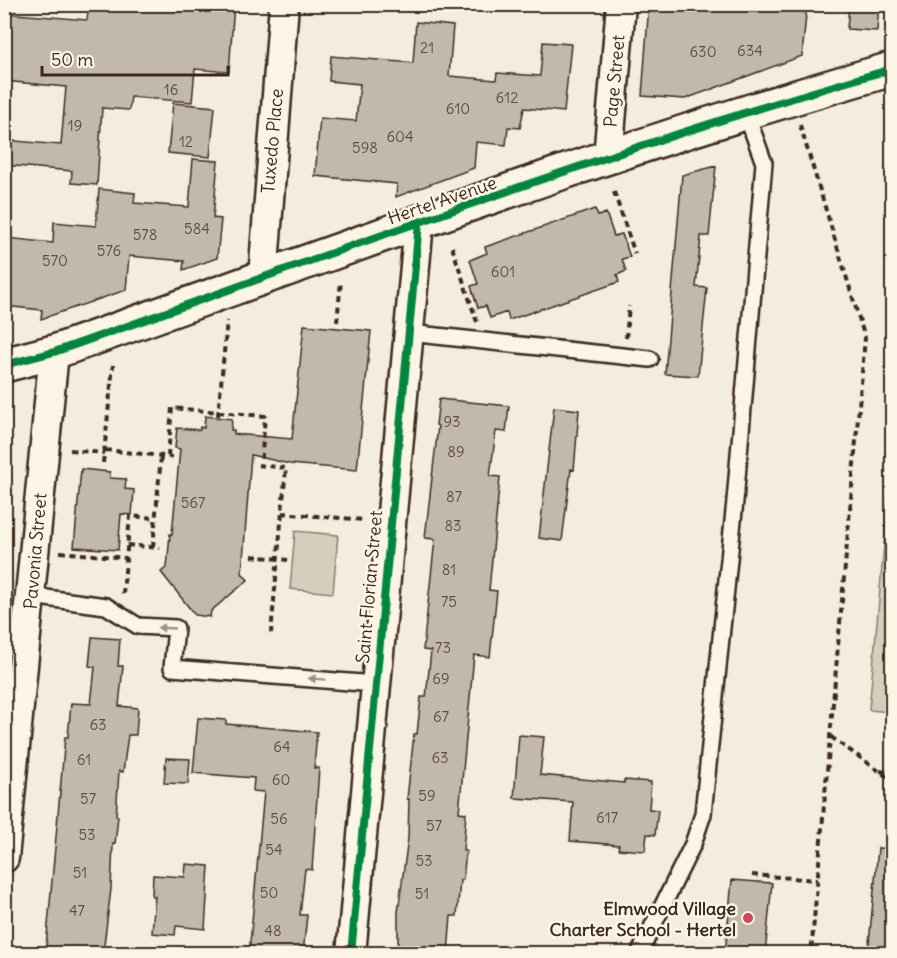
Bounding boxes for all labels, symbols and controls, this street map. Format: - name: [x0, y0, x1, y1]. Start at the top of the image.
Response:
- street label: Page Street: [599, 34, 629, 128]
- house number: 21: [420, 38, 434, 57]
- scale bar: [42, 39, 228, 77]
- house number: 634: [737, 41, 763, 60]
- house number: 630: [689, 42, 717, 61]
- text: 50 m: [51, 48, 93, 71]
- house number: 16: [164, 80, 178, 99]
- street label: Tuxedo Place: [256, 88, 288, 194]
- house number: 612: [496, 88, 518, 107]
- house number: 610: [446, 99, 470, 118]
- house number: 19: [68, 116, 82, 135]
- house number: 604: [386, 127, 414, 146]
- house number: 12: [179, 132, 193, 151]
- house number: 598: [352, 138, 378, 157]
- street label: Hertel Avenue: [384, 171, 500, 229]
- house number: 584: [184, 219, 210, 238]
- house number: 578: [133, 225, 157, 244]
- house number: 576: [97, 241, 121, 260]
- house number: 570: [42, 251, 68, 270]
- house number: 601: [491, 262, 515, 281]
- house number: 93: [443, 412, 461, 431]
- house number: 89: [447, 442, 465, 461]
- house number: 87: [446, 487, 462, 506]
- street label: Pavonia Street: [18, 492, 52, 610]
- house number: 567: [181, 493, 205, 512]
- street label: Saint Florian Street: [351, 509, 387, 665]
- house number: 83: [444, 516, 462, 535]
- house number: 81: [442, 560, 456, 579]
- house number: 75: [441, 592, 457, 611]
- one-way arrow: [156, 623, 175, 632]
- house number: 73: [435, 638, 451, 657]
- house number: 69: [432, 669, 450, 688]
- one-way arrow: [307, 674, 326, 684]
- house number: 67: [433, 707, 449, 726]
- house number: 63: [89, 715, 107, 734]
- house number: 64: [273, 737, 291, 756]
- house number: 63: [431, 748, 449, 767]
- house number: 61: [77, 750, 91, 769]
- house number: 60: [272, 770, 290, 789]
- house number: 59: [418, 786, 436, 805]
- house number: 57: [80, 789, 96, 808]
- house number: 617: [596, 808, 618, 827]
- house number: 56: [270, 809, 288, 828]
- house number: 57: [426, 816, 442, 835]
- house number: 53: [78, 825, 96, 844]
- house number: 54: [265, 840, 283, 859]
- house number: 53: [415, 851, 433, 870]
- house number: 51: [73, 863, 87, 882]
- house number: 50: [260, 883, 278, 902]
- house number: 51: [415, 884, 429, 903]
- place label: Elmwood Village Charter School - Hertel: [549, 897, 736, 941]
- house number: 47: [69, 901, 85, 920]
- marker: Elmwood Village Charter School - Hertel: [741, 911, 755, 925]
- house number: 48: [264, 921, 282, 940]

